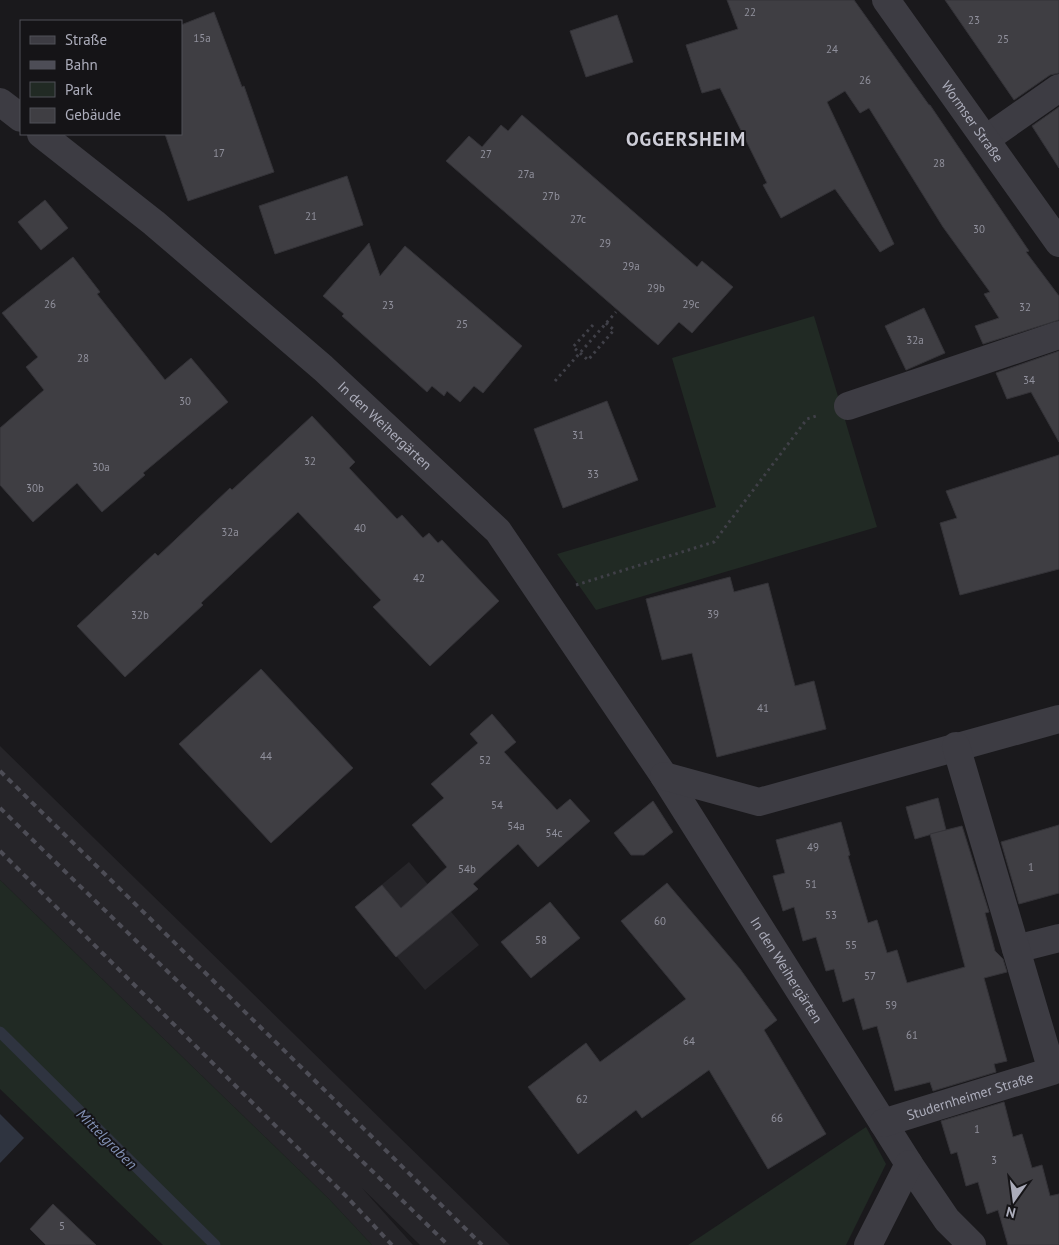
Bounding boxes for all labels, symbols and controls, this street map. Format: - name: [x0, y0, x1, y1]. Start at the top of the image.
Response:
- house number: 22: [744, 5, 756, 19]
- house number: 23: [968, 13, 980, 27]
- legend: [20, 20, 182, 135]
- text: Straße: [65, 30, 107, 49]
- house number: 15a: [193, 31, 211, 45]
- house number: 25: [997, 32, 1009, 46]
- house number: 24: [826, 42, 838, 56]
- text: Bahn: [65, 55, 98, 74]
- house number: 26: [859, 73, 871, 87]
- street label: Wormser Straße: [937, 77, 1007, 166]
- text: Park: [65, 80, 93, 99]
- text: Gebäude: [65, 105, 121, 124]
- district label: OGGERSHEIM: [626, 127, 746, 151]
- house number: 17: [213, 146, 225, 160]
- house number: 27: [480, 147, 492, 161]
- house number: 28: [933, 156, 945, 170]
- house number: 27a: [518, 167, 534, 181]
- house number: 27b: [542, 189, 560, 203]
- house number: 21: [305, 209, 317, 223]
- house number: 27c: [570, 212, 586, 226]
- house number: 30: [973, 222, 985, 236]
- house number: 29: [599, 236, 611, 250]
- house number: 29a: [622, 259, 640, 273]
- house number: 29b: [647, 281, 665, 295]
- house number: 26: [44, 297, 56, 311]
- house number: 29c: [683, 297, 700, 311]
- house number: 23: [382, 298, 394, 312]
- house number: 32: [1019, 300, 1031, 314]
- house number: 25: [456, 317, 468, 331]
- house number: 32a: [906, 333, 924, 347]
- house number: 28: [77, 351, 89, 365]
- house number: 34: [1023, 373, 1035, 387]
- street label: In den Weihergärten: [334, 377, 436, 474]
- house number: 30: [179, 394, 191, 408]
- house number: 31: [572, 428, 584, 442]
- house number: 32: [304, 454, 316, 468]
- house number: 30a: [92, 460, 110, 474]
- house number: 33: [587, 467, 599, 481]
- house number: 30b: [26, 481, 44, 495]
- house number: 40: [354, 521, 366, 535]
- house number: 32a: [221, 525, 239, 539]
- house number: 42: [413, 571, 425, 585]
- house number: 39: [707, 607, 719, 621]
- house number: 32b: [131, 608, 149, 622]
- house number: 41: [757, 701, 769, 715]
- house number: 44: [260, 749, 272, 763]
- house number: 52: [479, 753, 491, 767]
- house number: 54: [491, 798, 503, 812]
- house number: 54a: [507, 819, 525, 833]
- house number: 54c: [546, 826, 563, 840]
- house number: 49: [807, 840, 819, 854]
- house number: 1: [1028, 860, 1034, 874]
- house number: 54b: [458, 862, 476, 876]
- house number: 51: [805, 877, 817, 891]
- house number: 53: [825, 908, 837, 922]
- house number: 60: [654, 914, 666, 928]
- street label: In den Weihergärten: [746, 914, 827, 1026]
- house number: 58: [535, 933, 547, 947]
- house number: 55: [845, 938, 857, 952]
- house number: 57: [864, 969, 876, 983]
- house number: 59: [885, 998, 897, 1012]
- house number: 61: [906, 1028, 918, 1042]
- house number: 64: [683, 1034, 695, 1048]
- street label: Studernheimer Straße: [904, 1068, 1036, 1124]
- house number: 62: [576, 1092, 588, 1106]
- water label: Mittelgraben: [73, 1105, 141, 1173]
- house number: 66: [771, 1111, 783, 1125]
- house number: 1: [974, 1122, 980, 1136]
- house number: 3: [991, 1153, 997, 1167]
- north arrow: [989, 1175, 1039, 1225]
- text: N: [1004, 1203, 1017, 1222]
- house number: 5: [59, 1219, 65, 1233]

